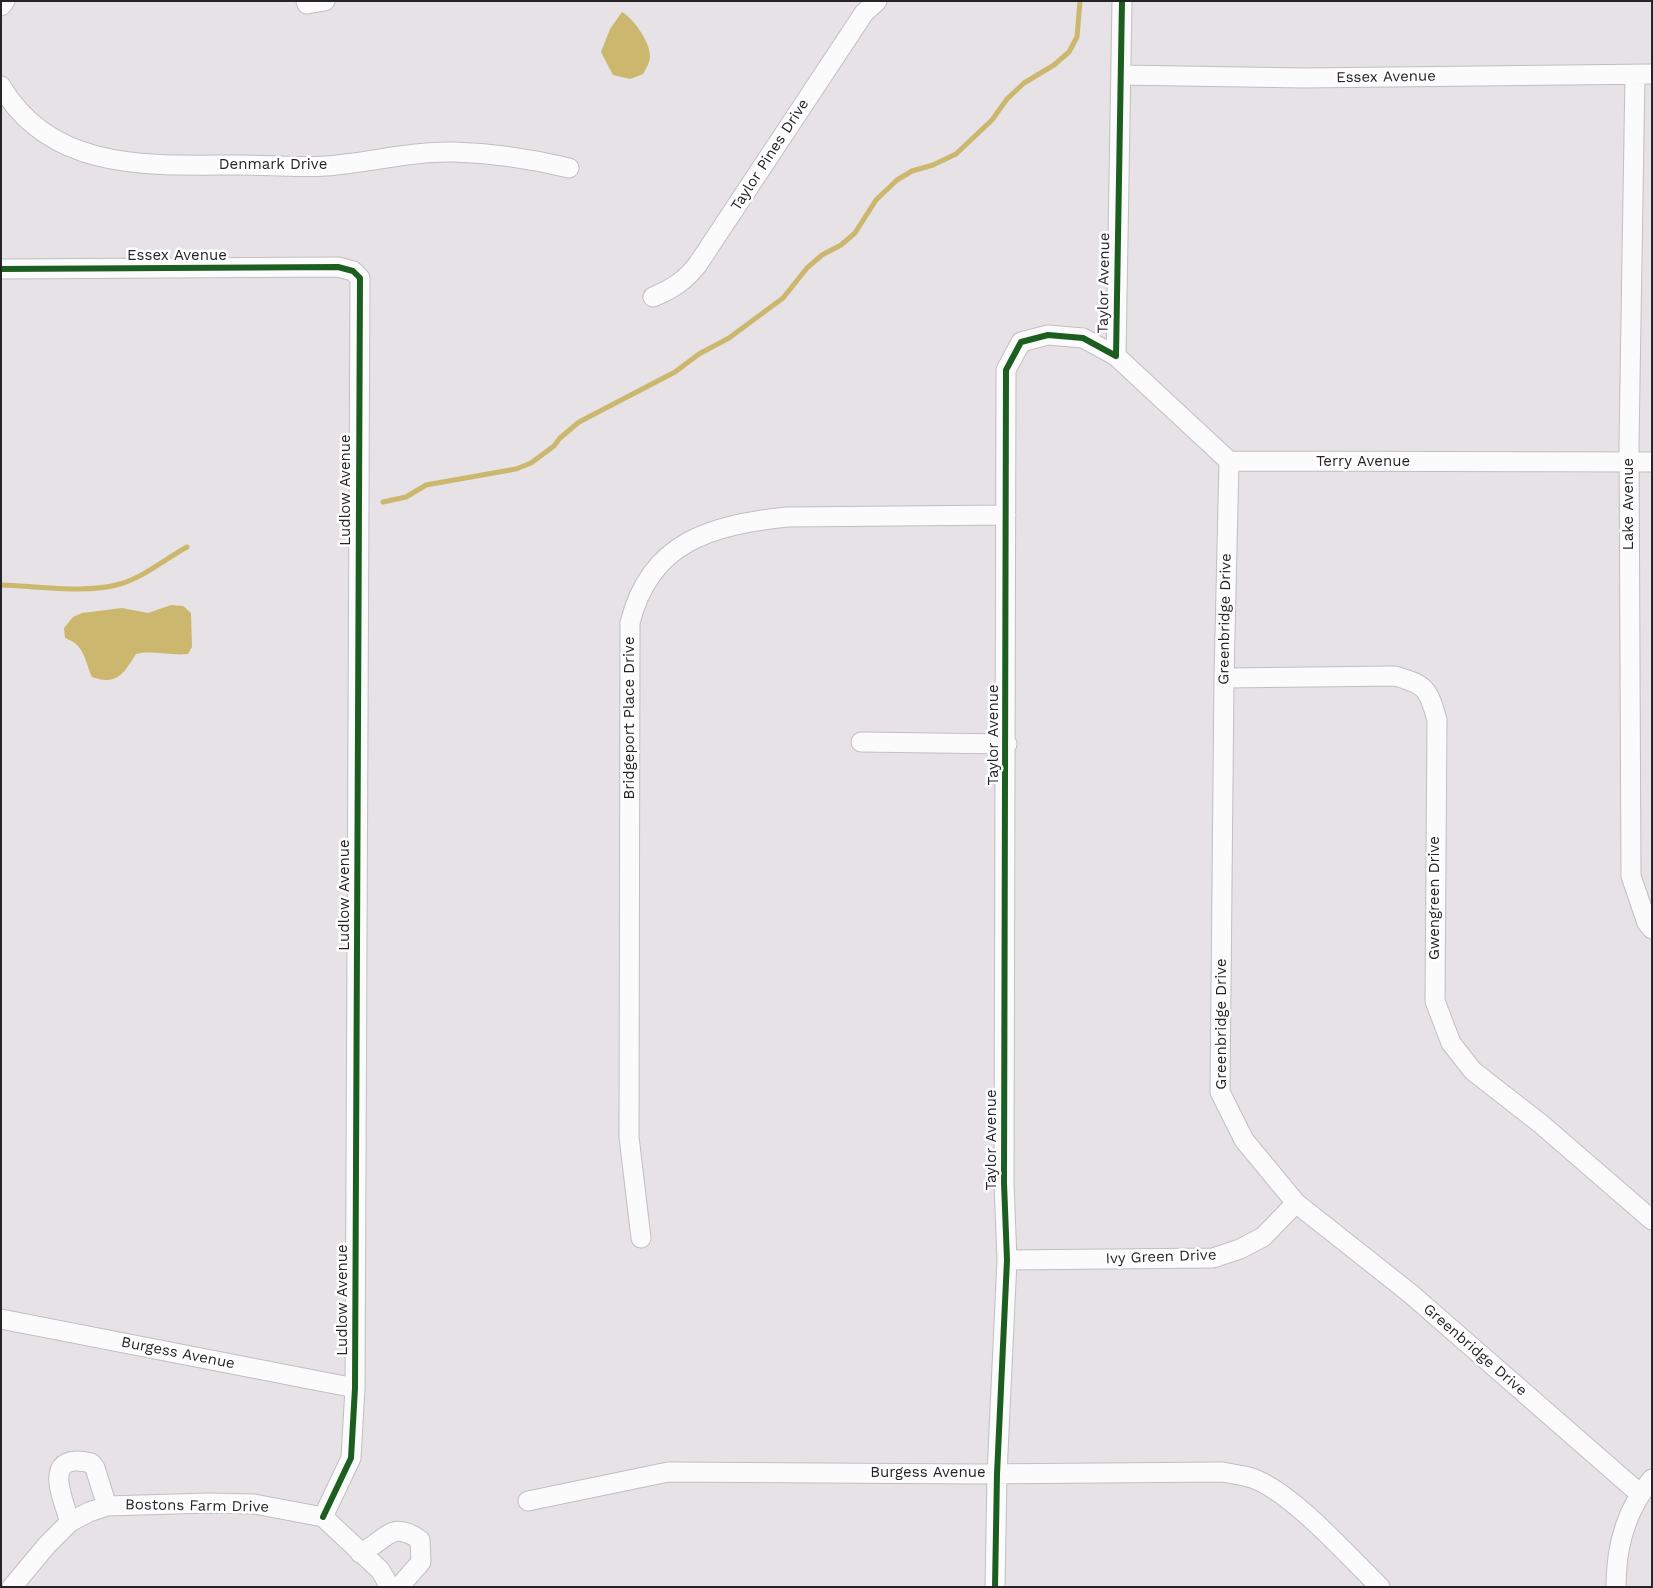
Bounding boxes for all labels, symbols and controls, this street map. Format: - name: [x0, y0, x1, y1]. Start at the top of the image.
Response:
- street label: Essex Avenue: [1336, 67, 1436, 87]
- street label: Taylor Pines Drive: [727, 96, 813, 214]
- street label: Denmark Drive: [219, 156, 327, 174]
- street label: Taylor Avenue: [1094, 232, 1114, 334]
- street label: Essex Avenue: [127, 247, 227, 265]
- street label: Ludlow Avenue: [337, 434, 355, 546]
- street label: Terry Avenue: [1316, 453, 1410, 471]
- street label: Lake Avenue: [1620, 458, 1638, 550]
- street label: Greenbridge Drive: [1215, 553, 1235, 685]
- street label: Bridgeport Place Drive: [621, 636, 639, 800]
- street label: Taylor Avenue: [985, 684, 1003, 786]
- street label: Gwengreen Drive: [1426, 836, 1444, 960]
- street label: Ludlow Avenue: [336, 839, 354, 951]
- street label: Greenbridge Drive: [1213, 958, 1231, 1090]
- street label: Taylor Avenue: [983, 1089, 1001, 1191]
- street label: Ludlow Avenue: [334, 1244, 352, 1356]
- street label: Ivy Green Drive: [1105, 1246, 1217, 1268]
- street label: Greenbridge Drive: [1420, 1300, 1530, 1400]
- street label: Burgess Avenue: [120, 1333, 236, 1373]
- street label: Burgess Avenue: [870, 1464, 986, 1482]
- street label: Bostons Farm Drive: [125, 1496, 269, 1516]

